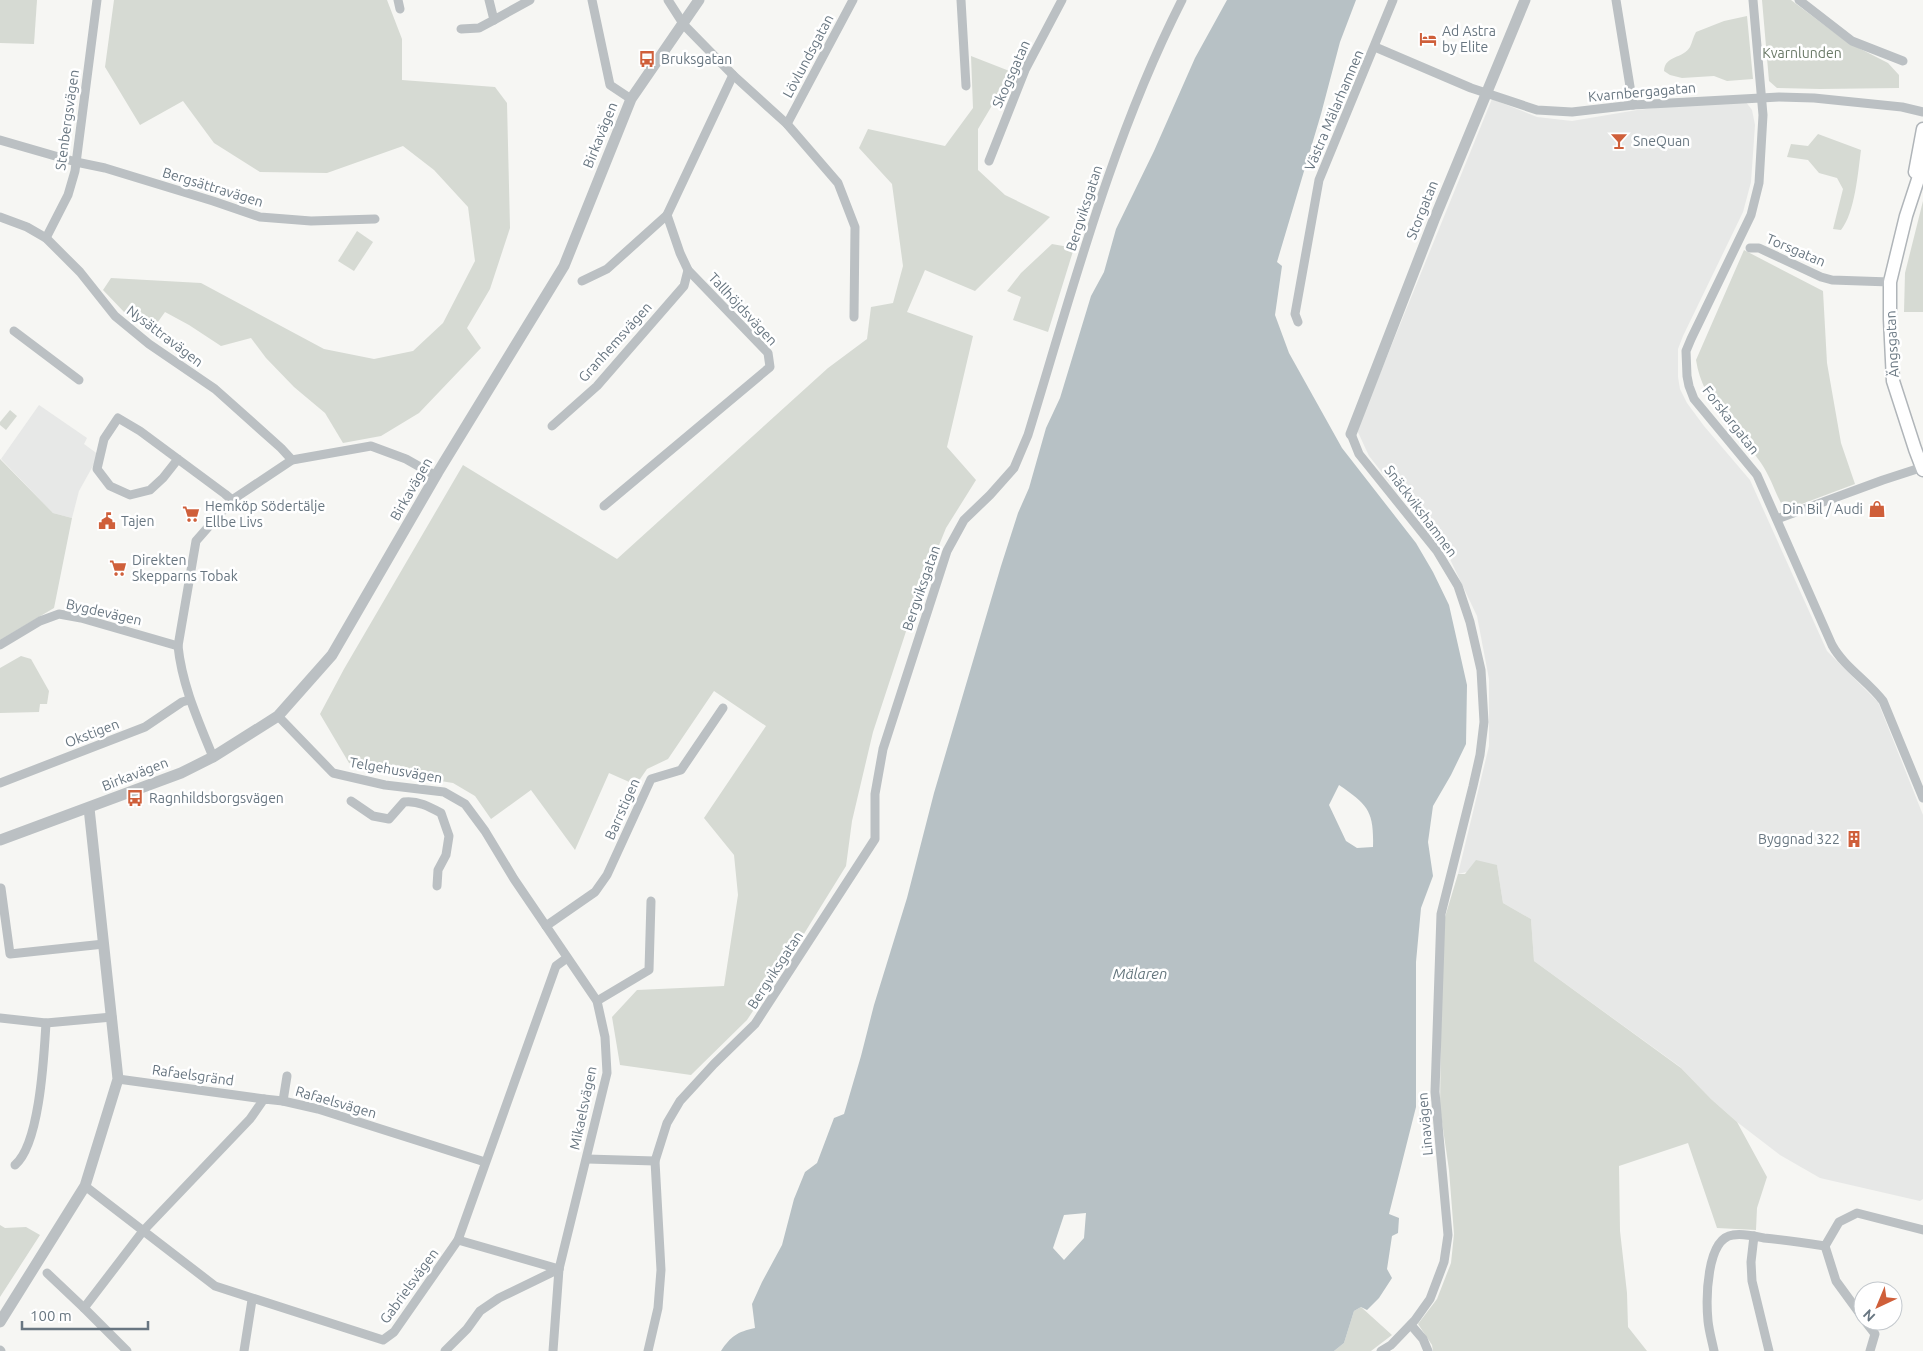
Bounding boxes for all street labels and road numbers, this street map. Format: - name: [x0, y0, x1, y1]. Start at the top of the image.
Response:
- street label: Lövlundsgatan: [779, 12, 837, 100]
- street label: Skogsgatan: [989, 38, 1033, 110]
- street label: Västra Mälarhamnen: [1301, 47, 1367, 173]
- street label: Stenbergsvägen: [52, 69, 82, 171]
- street label: Kvarnbergagatan: [1587, 79, 1697, 105]
- street label: Birkavägen: [580, 100, 620, 170]
- street label: Bergviksgatan: [1063, 163, 1105, 253]
- street label: Bergsättravägen: [161, 164, 265, 210]
- street label: Storgatan: [1403, 178, 1441, 242]
- street label: Torsgatan: [1764, 230, 1828, 270]
- street label: Tallhöjdsvägen: [705, 269, 781, 349]
- street label: Granhemsvägen: [575, 299, 655, 385]
- street label: Nysättravägen: [124, 302, 206, 370]
- street label: Ängsgatan: [1882, 310, 1902, 378]
- street label: Forskargatan: [1699, 383, 1763, 457]
- street label: Birkavägen: [387, 455, 435, 523]
- street label: Snäckvikshamnen: [1381, 462, 1461, 560]
- street label: Bergviksgatan: [899, 543, 943, 633]
- street label: Bygdevägen: [65, 596, 143, 628]
- street label: Okstigen: [63, 715, 121, 751]
- street label: Birkavägen: [100, 754, 170, 794]
- street label: Telgehusvägen: [348, 754, 444, 786]
- street label: Barrstigen: [601, 776, 643, 842]
- street label: Bergviksgatan: [744, 928, 806, 1012]
- street label: Rafaelsgränd: [151, 1061, 235, 1089]
- street label: Mikaelsvägen: [566, 1065, 600, 1151]
- street label: Rafaelsvägen: [294, 1083, 378, 1121]
- street label: Linavägen: [1414, 1092, 1436, 1156]
- street label: Gabrielsvägen: [376, 1245, 442, 1327]

